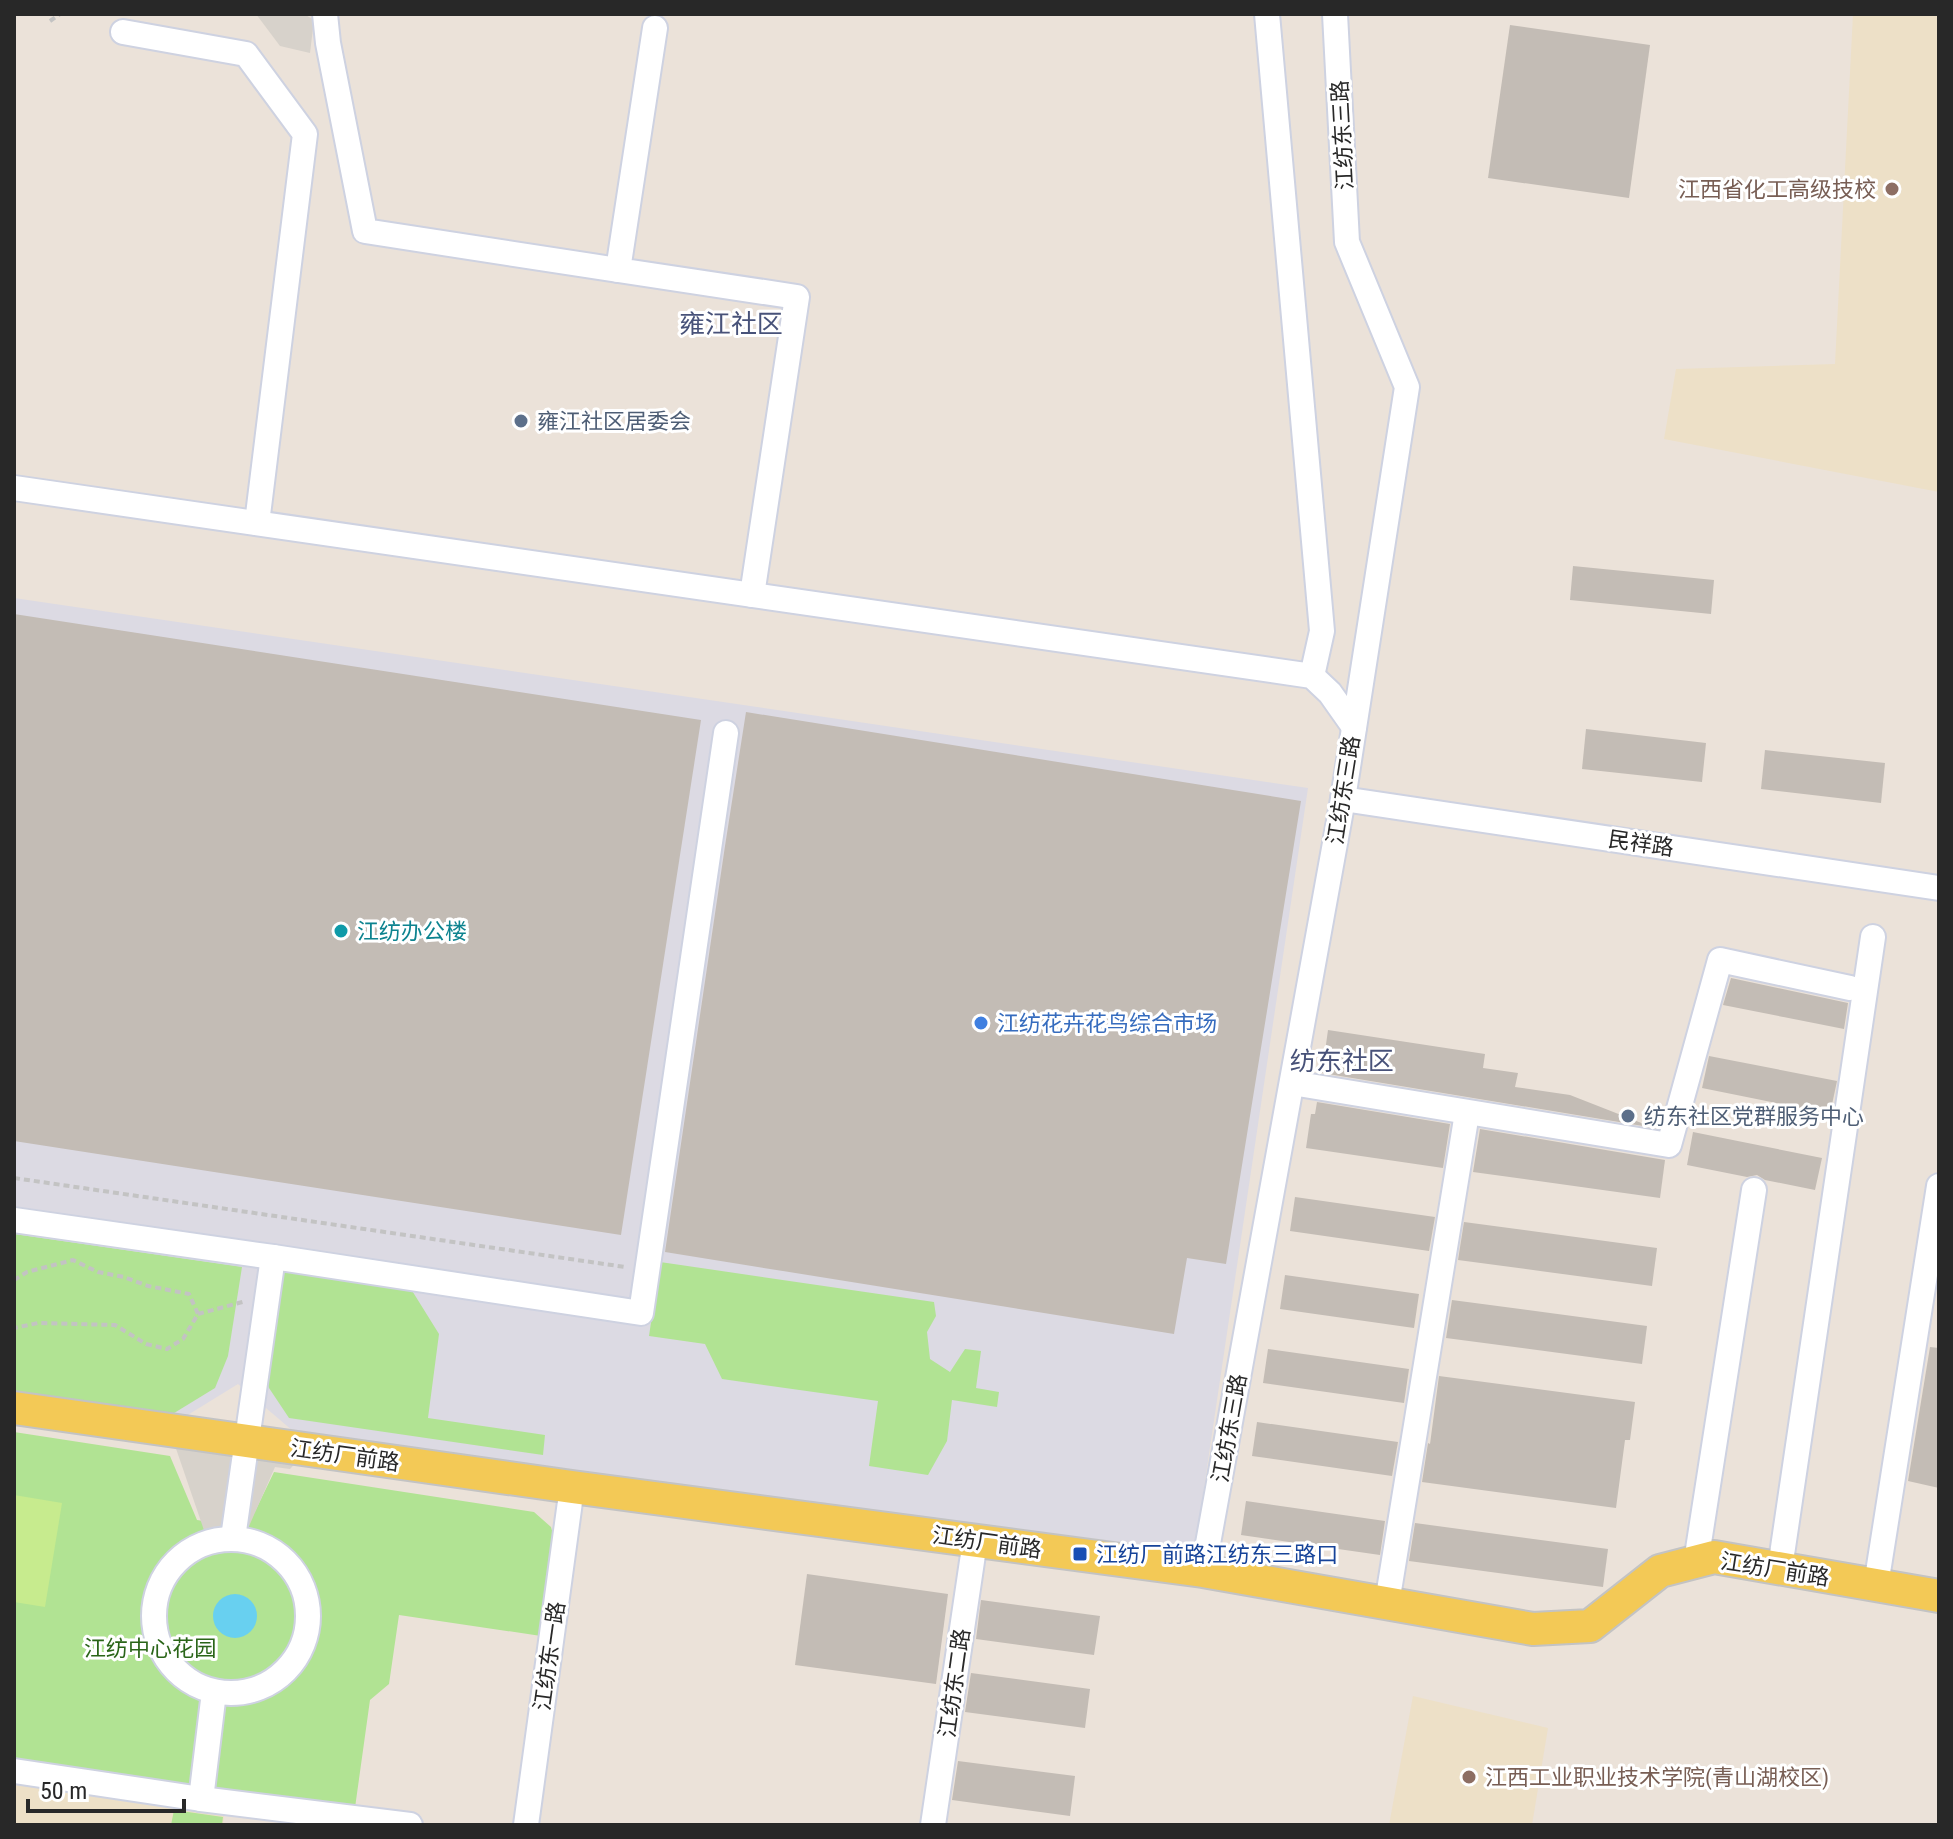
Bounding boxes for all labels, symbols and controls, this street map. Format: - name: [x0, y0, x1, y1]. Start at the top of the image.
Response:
- street label: 江纺东三路: [1327, 79, 1358, 191]
- place label: 江西省化工高级技校: [1678, 177, 1876, 202]
- marker: 江西省化工高级技校: [1883, 180, 1901, 198]
- district label: 雍江社区: [679, 309, 783, 339]
- place label: 雍江社区居委会: [537, 409, 691, 434]
- marker: 雍江社区居委会: [512, 412, 530, 430]
- street label: 江纺东三路: [1323, 734, 1364, 846]
- street label: 民祥路: [1607, 827, 1675, 860]
- place label: 江纺办公楼: [357, 919, 467, 944]
- marker: 江纺办公楼: [332, 922, 350, 940]
- place label: 江纺花卉花鸟综合市场: [997, 1011, 1217, 1036]
- marker: 江纺花卉花鸟综合市场: [972, 1014, 990, 1032]
- district label: 纺东社区: [1290, 1046, 1394, 1076]
- place label: 纺东社区党群服务中心: [1644, 1104, 1864, 1129]
- marker: 纺东社区党群服务中心: [1619, 1107, 1637, 1125]
- street label: 江纺东三路: [1208, 1372, 1251, 1484]
- street label: 江纺厂前路: [289, 1435, 401, 1476]
- street label: 江纺厂前路: [931, 1522, 1043, 1563]
- place label: 江纺厂前路江纺东三路口: [1096, 1542, 1338, 1567]
- marker: 江纺厂前路江纺东三路口: [1071, 1545, 1089, 1563]
- street label: 江纺厂前路: [1719, 1549, 1831, 1590]
- street label: 江纺东一路: [529, 1600, 570, 1712]
- street label: 江纺东二路: [934, 1627, 975, 1739]
- park label: 江纺中心花园: [84, 1636, 216, 1661]
- scale bar: [28, 1763, 184, 1813]
- place label: 江西工业职业技术学院(青山湖校区): [1485, 1765, 1829, 1791]
- marker: 江西工业职业技术学院(青山湖校区): [1460, 1768, 1478, 1786]
- text: 50 m: [40, 1777, 87, 1805]

